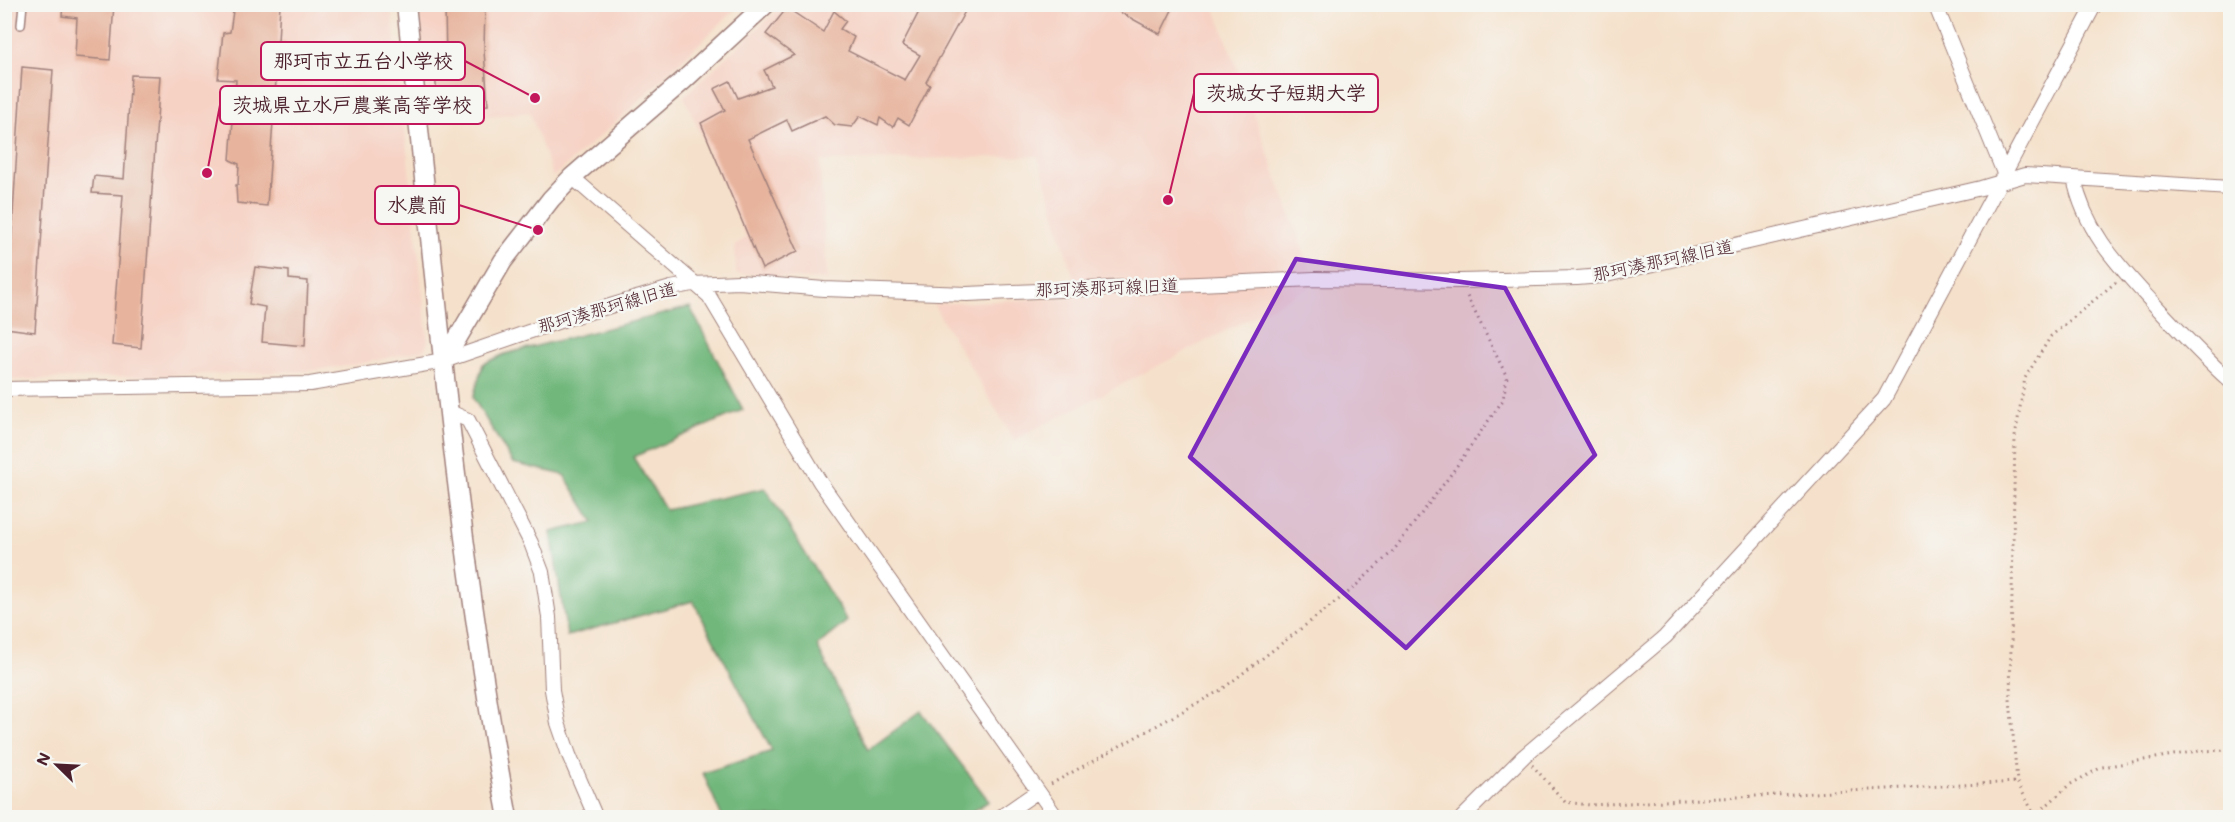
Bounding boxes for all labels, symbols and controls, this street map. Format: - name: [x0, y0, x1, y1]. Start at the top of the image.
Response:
- callout: 那珂市立五台小学校: [261, 42, 465, 80]
- text: 那珂市立五台小学校: [273, 47, 453, 73]
- callout: 茨城女子短期大学: [1194, 74, 1378, 112]
- text: 茨城女子短期大学: [1206, 79, 1366, 105]
- callout: 茨城県立水戸農業高等学校: [220, 86, 484, 124]
- text: 茨城県立水戸農業高等学校: [232, 91, 472, 117]
- callout: 水農前: [375, 186, 459, 224]
- text: 水農前: [387, 191, 447, 217]
- street label: 那珂湊那珂線旧道: [1590, 233, 1736, 287]
- street label: 那珂湊那珂線旧道: [1035, 272, 1179, 302]
- street label: 那珂湊那珂線旧道: [534, 276, 679, 338]
- north arrow: [27, 735, 87, 795]
- text: N: [31, 749, 55, 769]

